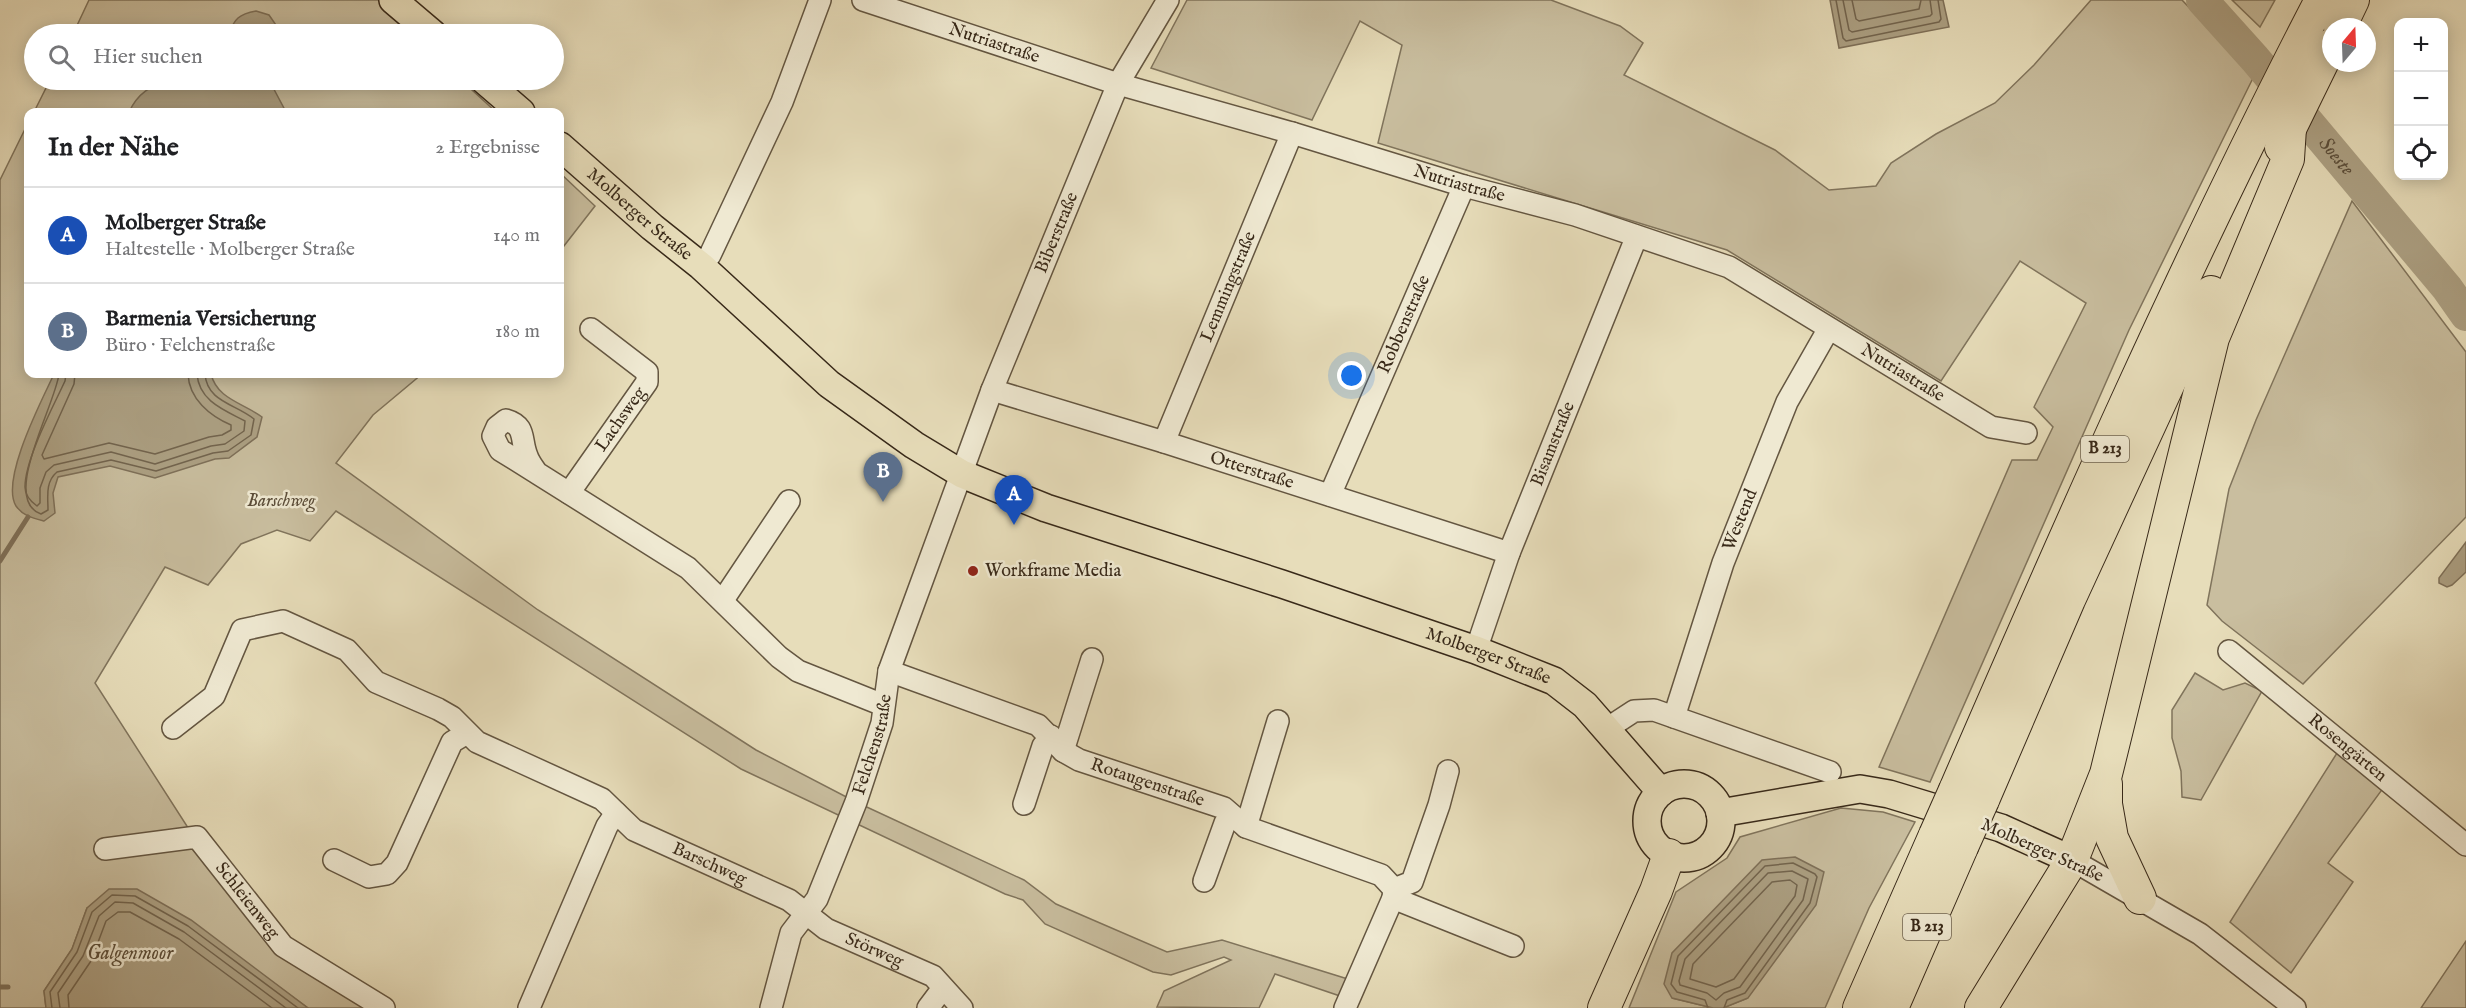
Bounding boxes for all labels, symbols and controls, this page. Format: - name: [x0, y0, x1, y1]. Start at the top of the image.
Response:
- street label: Nutriastraße: [946, 18, 1042, 69]
- north arrow: [2322, 18, 2376, 72]
- map controls: [2394, 18, 2448, 180]
- button: +: [2394, 18, 2448, 72]
- search box: [24, 24, 564, 90]
- icon: search: [45, 41, 78, 74]
- text: Hier suchen: [93, 43, 203, 71]
- button: −: [2394, 72, 2448, 126]
- button: locate: [2394, 126, 2448, 180]
- text: In der Nähe: [48, 131, 179, 164]
- water label: Soeste: [2313, 132, 2360, 181]
- text: 2 Ergebnisse: [435, 135, 540, 160]
- street label: Nutriastraße: [1411, 160, 1507, 208]
- street label: Molberger Straße: [582, 163, 697, 266]
- street label: Biberstraße: [1030, 189, 1084, 277]
- text: Molberger Straße: [105, 209, 266, 237]
- text: A: [61, 223, 74, 248]
- text: 140 m: [493, 223, 540, 248]
- street label: Lemmingstraße: [1195, 228, 1261, 346]
- text: Haltestelle · Molberger Straße: [105, 237, 355, 262]
- street label: Robbenstraße: [1373, 272, 1435, 377]
- text: Barmenia Versicherung: [105, 305, 315, 333]
- text: B: [61, 319, 74, 344]
- text: 180 m: [495, 319, 540, 344]
- text: Büro · Felchenstraße: [105, 333, 275, 358]
- street label: Nutriastraße: [1856, 339, 1949, 407]
- your location: [1337, 361, 1366, 390]
- street label: Lachsweg: [590, 382, 652, 456]
- street label: Bisamstraße: [1526, 398, 1580, 490]
- road number: B 213: [2081, 436, 2129, 462]
- street label: Otterstraße: [1207, 446, 1297, 494]
- pin: B: [864, 452, 902, 502]
- pin: A: [994, 476, 1034, 525]
- street label: Westend: [1718, 485, 1763, 554]
- park label: Barschweg: [247, 490, 316, 513]
- place label: Workframe Media: [985, 560, 1121, 583]
- marker: Workframe Media: [966, 564, 980, 578]
- street label: Molberger Straße: [1423, 622, 1554, 690]
- street label: Felchenstraße: [848, 693, 897, 798]
- street label: Rosengärten: [2303, 709, 2392, 787]
- street label: Rotaugenstraße: [1087, 753, 1207, 812]
- street label: Molberger Straße: [1977, 814, 2107, 888]
- street label: Barschweg: [669, 837, 751, 891]
- street label: Schleienweg: [210, 858, 285, 944]
- road number: B 213: [1903, 914, 1951, 940]
- street label: Störweg: [842, 927, 907, 973]
- water label: Galgenmoor: [87, 941, 174, 967]

